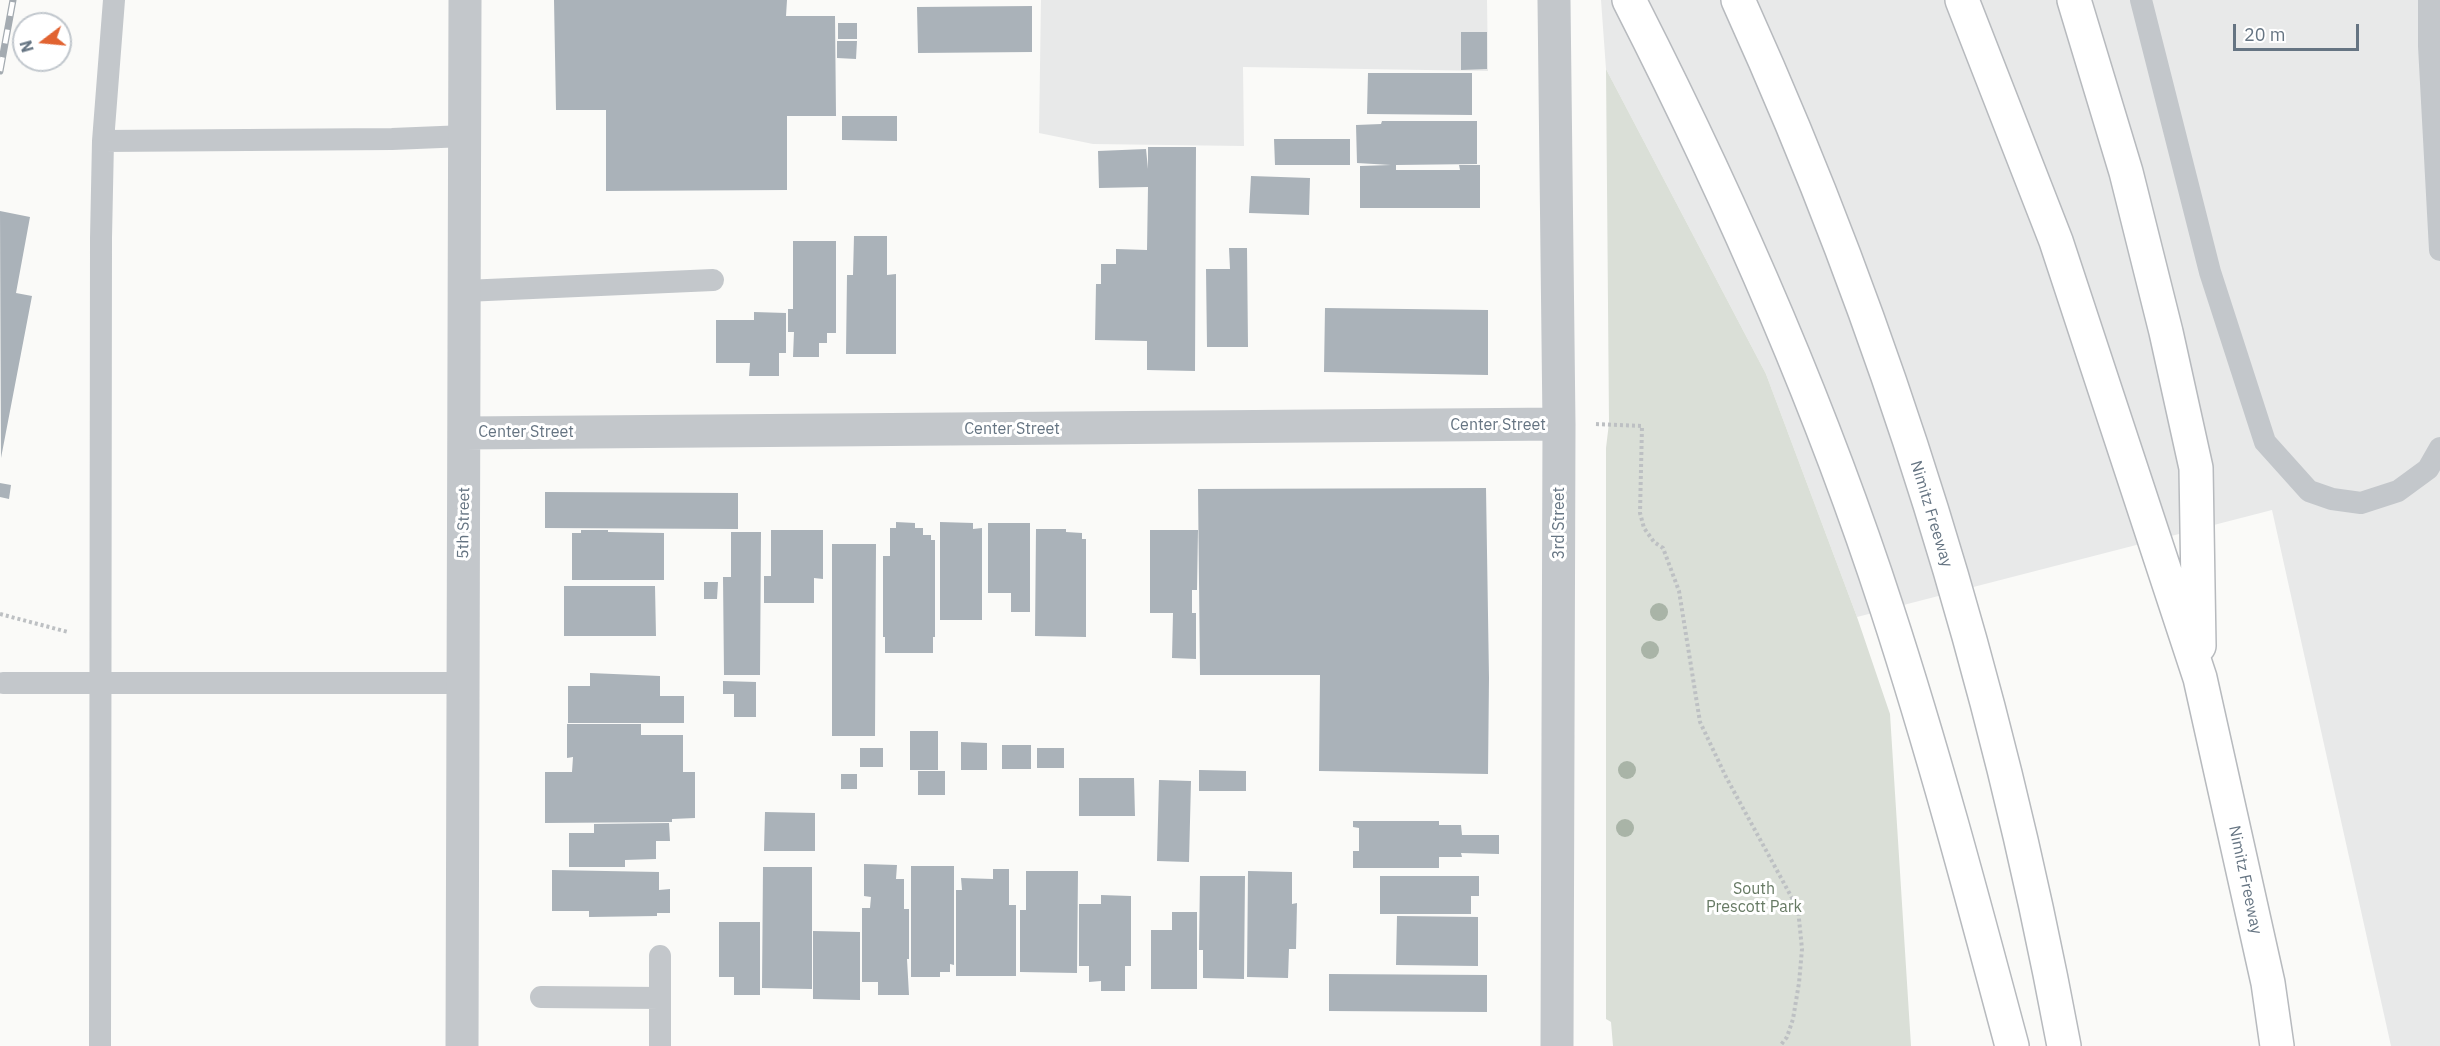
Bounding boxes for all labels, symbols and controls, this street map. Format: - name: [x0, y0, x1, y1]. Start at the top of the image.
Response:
- north arrow: [12, 12, 72, 72]
- scale bar: [2236, 12, 2362, 50]
- text: 20 m: [2244, 23, 2286, 46]
- text: N: [15, 38, 38, 55]
- street label: Center Street: [1450, 415, 1546, 435]
- street label: Center Street: [964, 419, 1060, 439]
- street label: Center Street: [478, 422, 574, 442]
- street label: Nimitz Freeway: [1906, 458, 1956, 570]
- street label: 5th Street: [454, 487, 474, 559]
- street label: 3rd Street: [1549, 487, 1569, 559]
- street label: Nimitz Freeway: [2224, 824, 2266, 936]
- park label: South Prescott Park: [1706, 879, 1802, 917]

